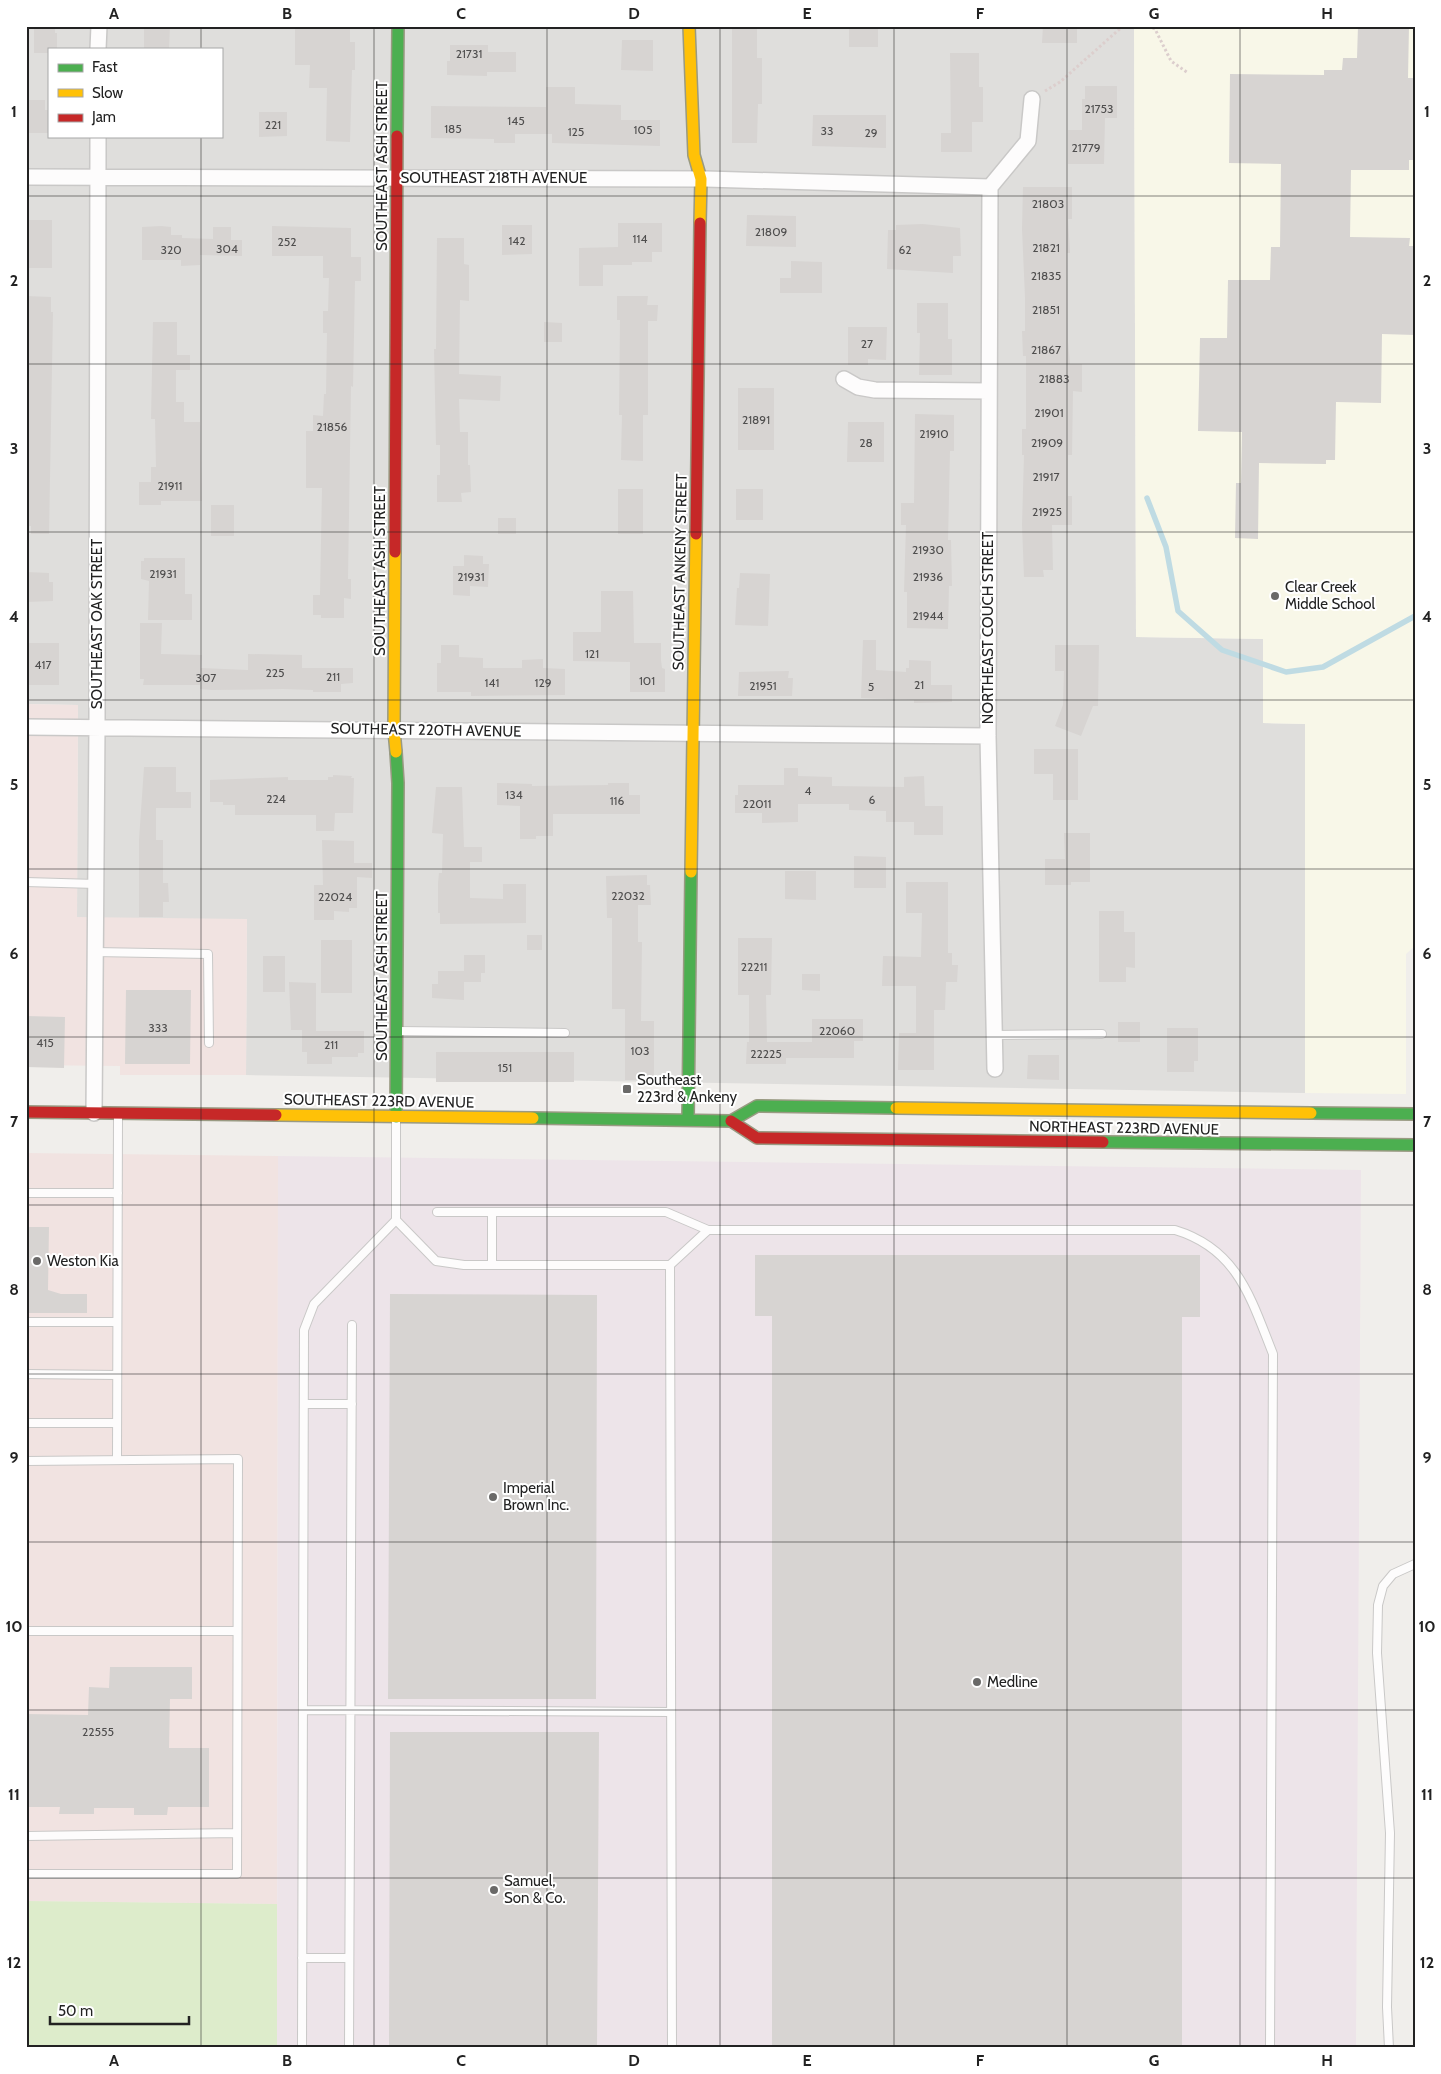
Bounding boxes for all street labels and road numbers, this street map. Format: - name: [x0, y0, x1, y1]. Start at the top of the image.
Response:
- street label: SOUTHEAST ASH STREET: [373, 81, 391, 251]
- street label: SOUTHEAST 218TH AVENUE: [401, 169, 587, 187]
- street label: SOUTHEAST ANKENY STREET: [669, 473, 691, 671]
- street label: SOUTHEAST ASH STREET: [371, 486, 389, 656]
- street label: NORTHEAST COUCH STREET: [979, 532, 997, 724]
- street label: SOUTHEAST OAK STREET: [88, 539, 106, 709]
- street label: SOUTHEAST 220TH AVENUE: [330, 719, 522, 741]
- street label: SOUTHEAST ASH STREET: [373, 891, 391, 1061]
- street label: SOUTHEAST 223RD AVENUE: [284, 1090, 474, 1112]
- street label: NORTHEAST 223RD AVENUE: [1029, 1117, 1219, 1139]

